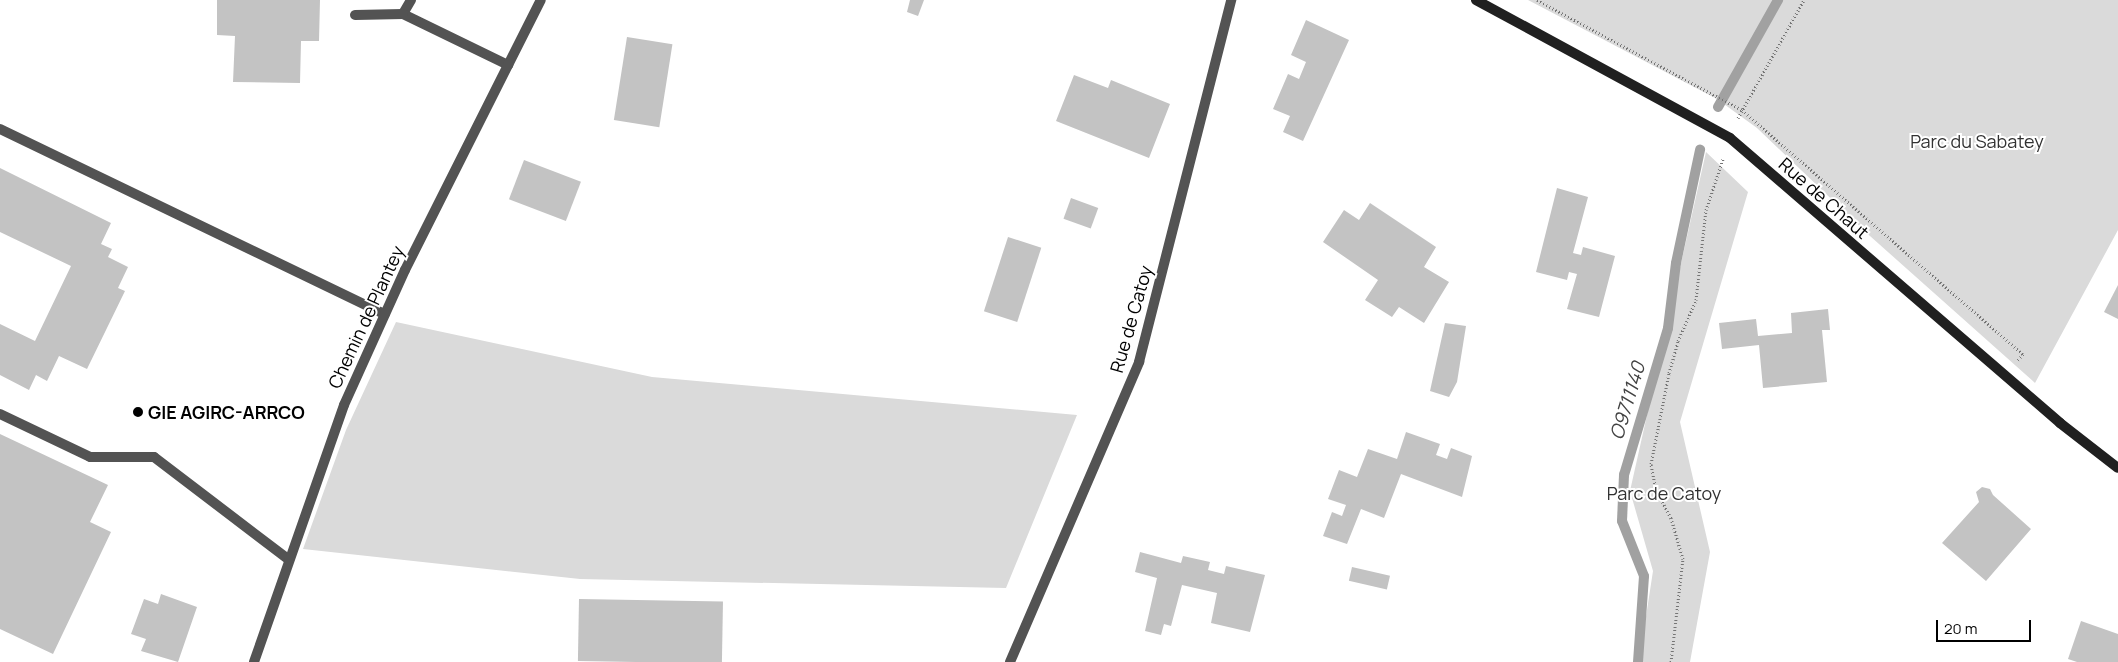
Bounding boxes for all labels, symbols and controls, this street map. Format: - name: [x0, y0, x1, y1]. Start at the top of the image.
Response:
- park label: Parc du Sabatey: [1910, 130, 2044, 152]
- street label: Rue de Chaut: [1774, 153, 1874, 243]
- street label: Chemin de Plantey: [323, 242, 409, 392]
- street label: Rue de Catoy: [1105, 263, 1157, 375]
- water label: O9711140: [1605, 359, 1651, 443]
- place label: GIE AGIRC-ARRCO: [148, 401, 305, 423]
- marker: GIE AGIRC-ARRCO: [132, 406, 144, 418]
- park label: Parc de Catoy: [1607, 482, 1721, 504]
- scale bar: [1938, 610, 2033, 642]
- text: 20 m: [1944, 618, 1977, 639]

